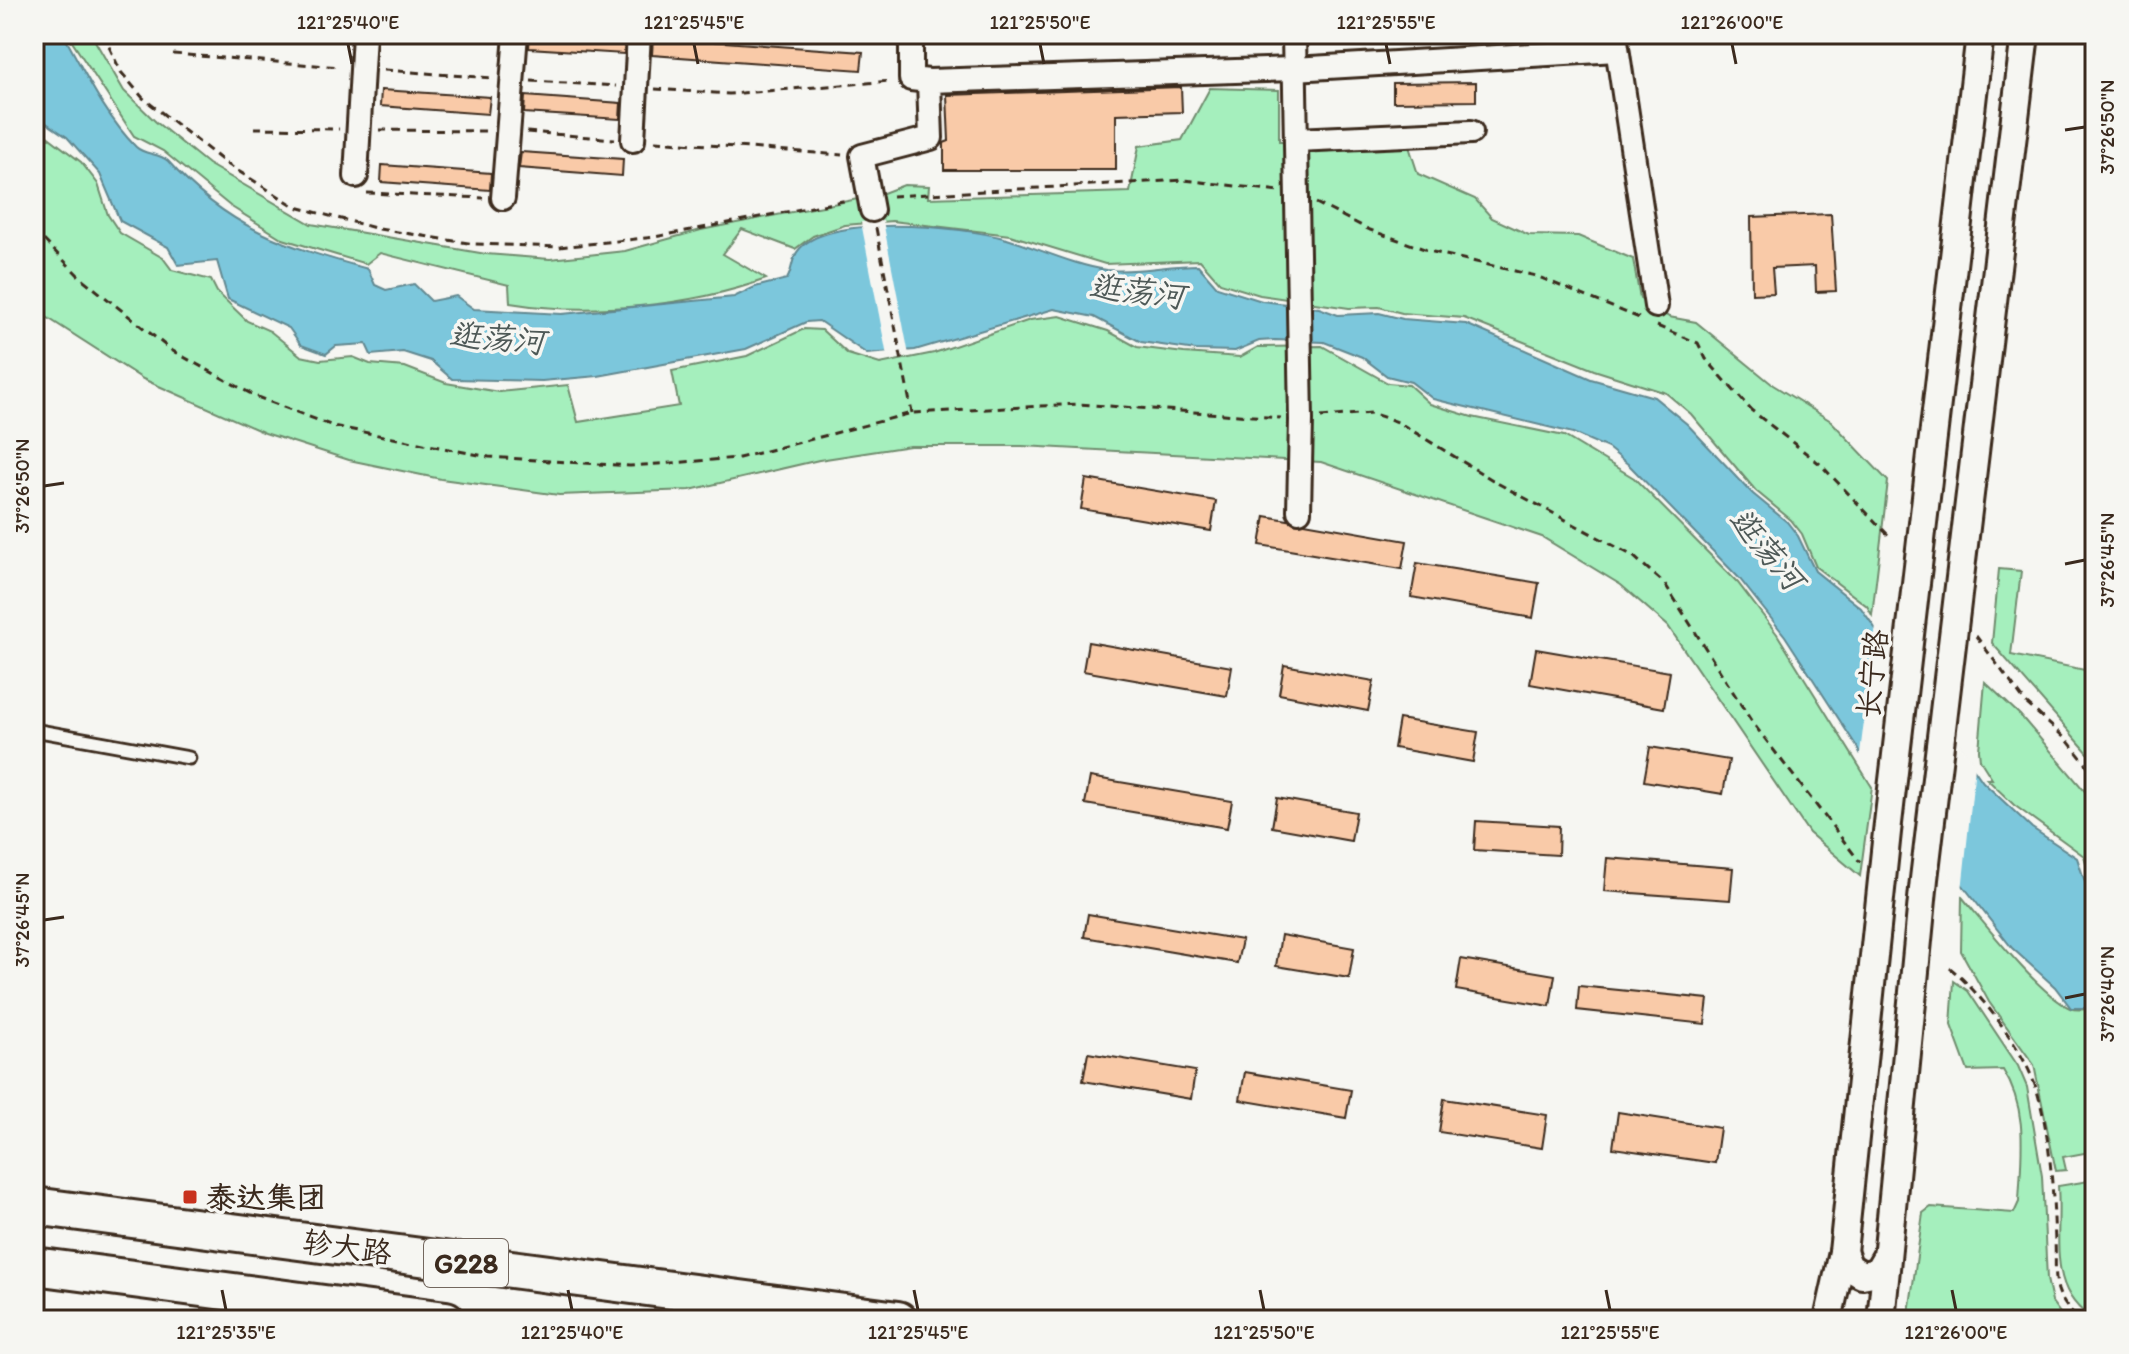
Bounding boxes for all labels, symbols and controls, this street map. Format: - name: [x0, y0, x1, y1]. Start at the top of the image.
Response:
- text: 121°25'40"E: [297, 10, 399, 34]
- text: 121°25'45"E: [644, 10, 744, 34]
- text: 121°25'50"E: [990, 10, 1090, 34]
- text: 121°25'55"E: [1336, 10, 1436, 34]
- text: 121°26'00"E: [1681, 10, 1783, 34]
- text: 37°26'50"N: [2095, 79, 2119, 175]
- water label: 逛荡河: [1087, 266, 1192, 316]
- water label: 逛荡河: [448, 315, 551, 362]
- text: 37°26'50"N: [10, 438, 34, 534]
- water label: 逛荡河: [1722, 500, 1816, 602]
- text: 37°26'45"N: [2095, 513, 2119, 607]
- street label: 长宁路: [1849, 627, 1895, 721]
- text: 37°26'45"N: [10, 873, 34, 967]
- text: 37°26'40"N: [2095, 946, 2119, 1042]
- place label: 泰达集团: [206, 1179, 326, 1216]
- marker: 泰达集团: [181, 1188, 199, 1206]
- street label: 轸大路: [300, 1222, 394, 1272]
- road number: G228: [424, 1239, 508, 1287]
- text: 121°25'35"E: [176, 1320, 276, 1344]
- text: 121°25'40"E: [521, 1320, 623, 1344]
- text: 121°25'45"E: [868, 1320, 968, 1344]
- text: 121°25'50"E: [1214, 1320, 1314, 1344]
- text: 121°25'55"E: [1560, 1320, 1660, 1344]
- text: 121°26'00"E: [1905, 1320, 2007, 1344]

